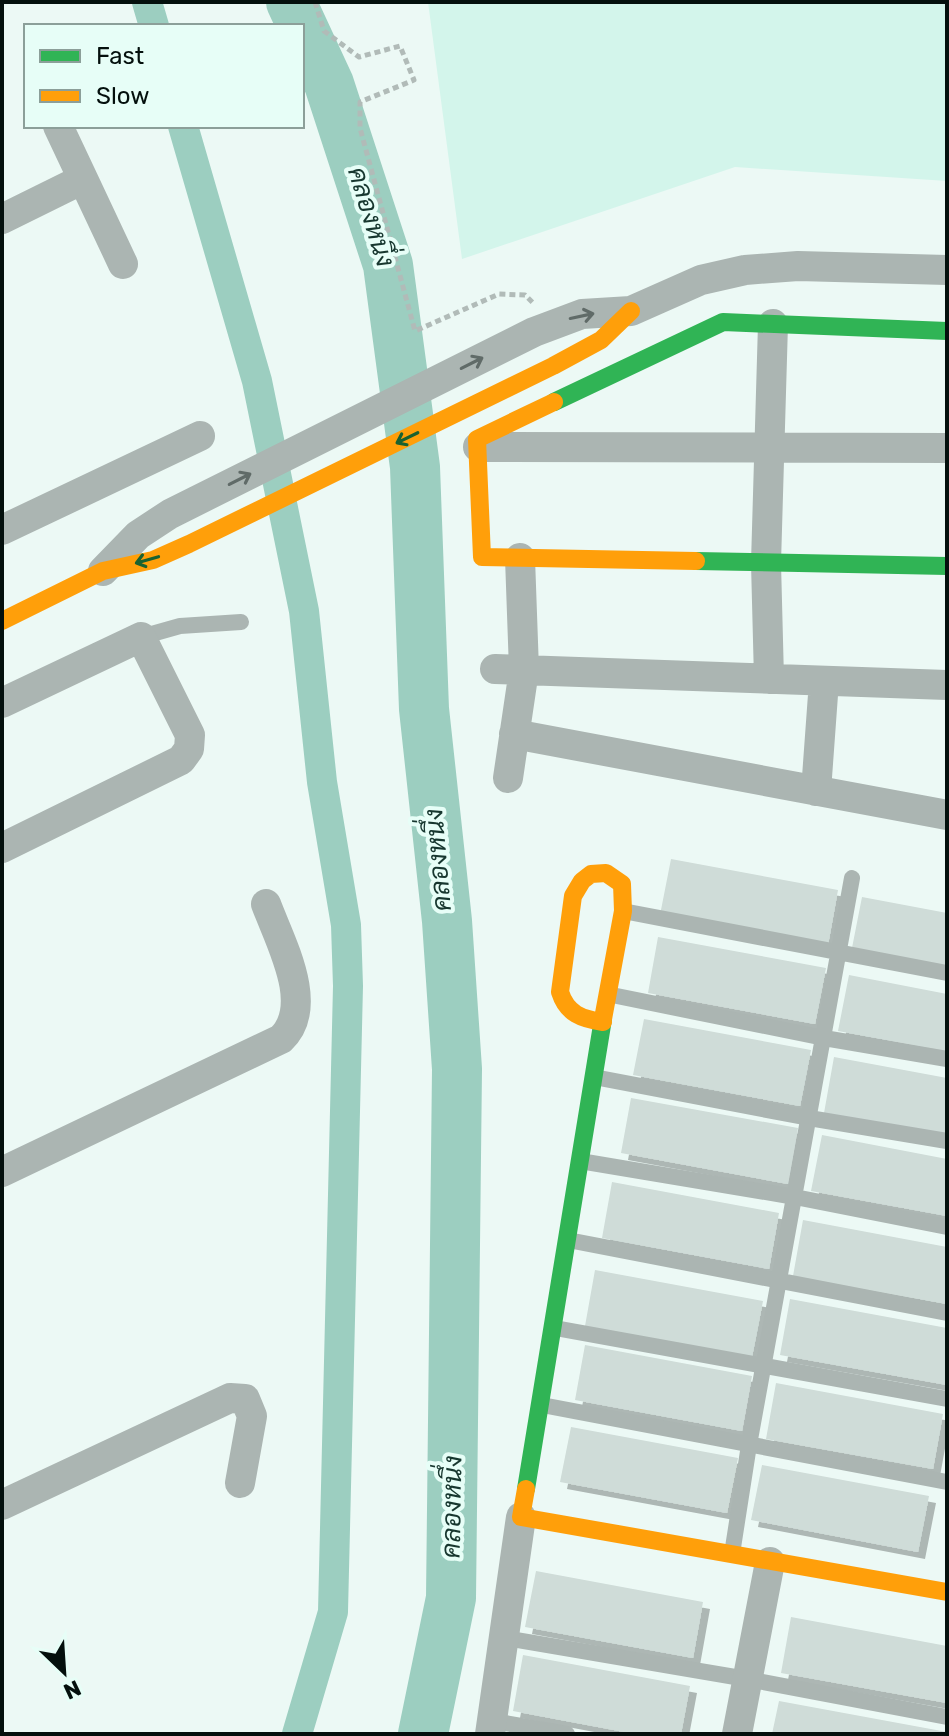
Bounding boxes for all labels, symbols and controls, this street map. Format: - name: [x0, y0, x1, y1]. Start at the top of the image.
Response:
- legend: [24, 24, 304, 128]
- text: Fast: [96, 42, 144, 70]
- text: Slow: [96, 82, 149, 110]
- water label: คลองหนึ่ง: [341, 161, 407, 271]
- one-way arrow: [568, 308, 594, 323]
- one-way arrow: [460, 354, 484, 370]
- one-way arrow: [395, 431, 419, 446]
- one-way arrow: [227, 471, 251, 487]
- one-way arrow: [134, 553, 160, 568]
- water label: คลองหนึ่ง: [411, 807, 458, 913]
- water label: คลองหนึ่ง: [429, 1455, 468, 1559]
- north arrow: [24, 1632, 104, 1712]
- text: N: [59, 1674, 85, 1705]

